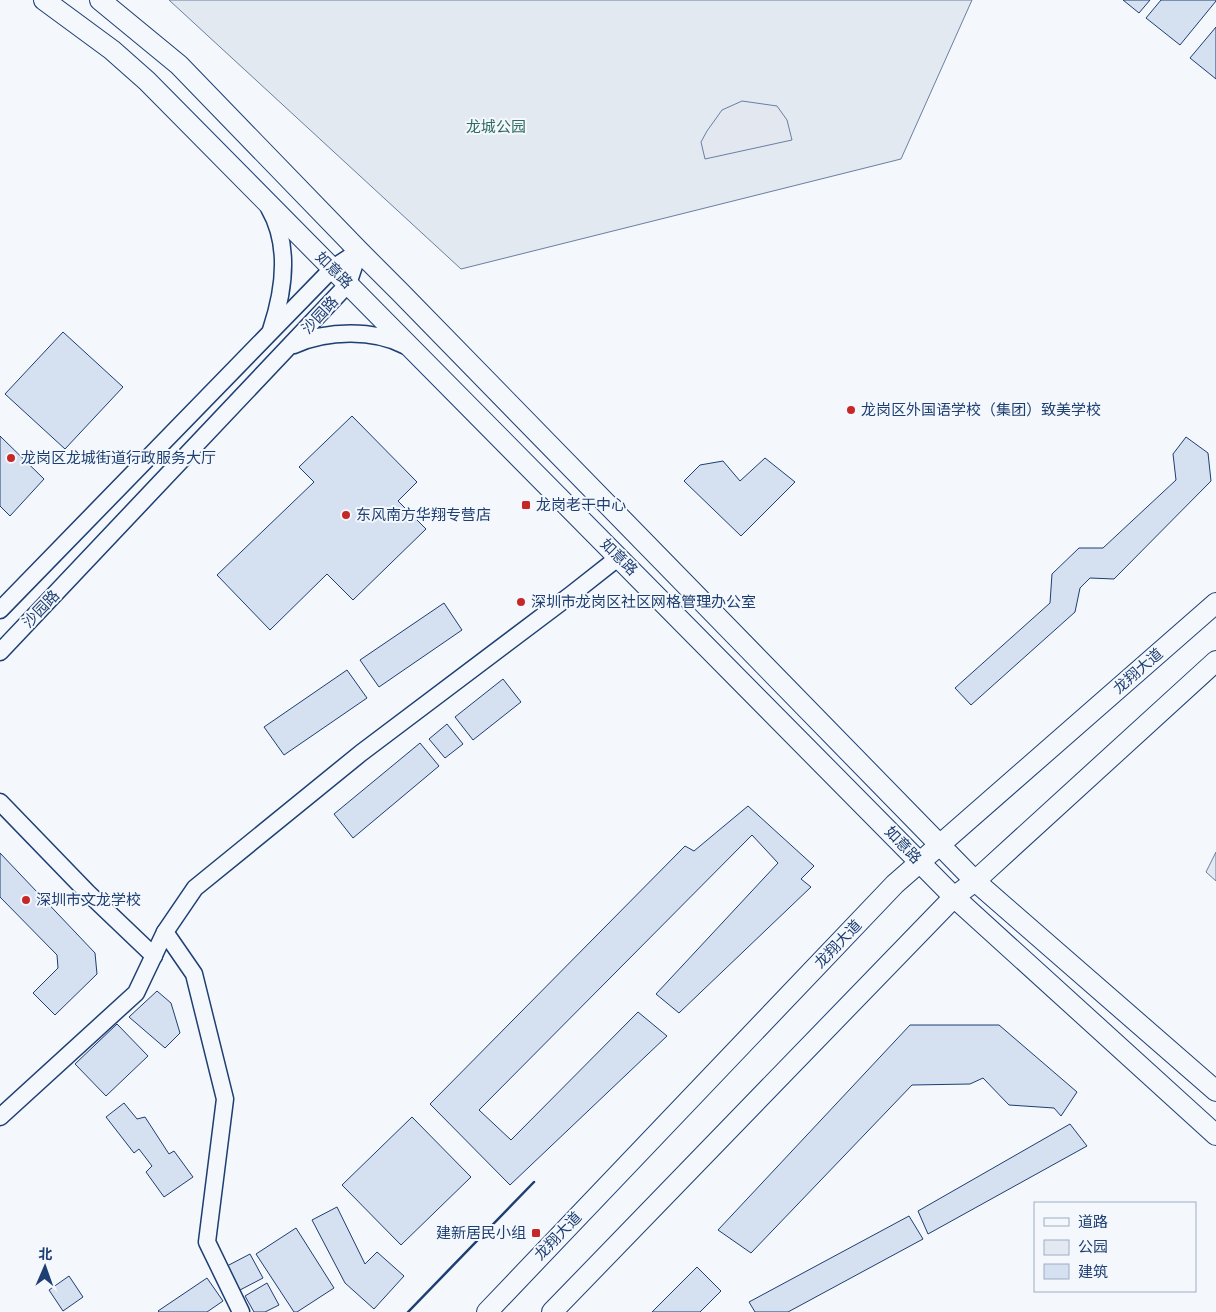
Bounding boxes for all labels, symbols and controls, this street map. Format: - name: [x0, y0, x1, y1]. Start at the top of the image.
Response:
- park label: 龙城公园: [466, 118, 526, 138]
- street label: 如意路: [310, 248, 356, 294]
- street label: 沙园路: [299, 293, 343, 339]
- place label: 龙岗区外国语学校（集团）致美学校: [861, 401, 1101, 421]
- marker: 龙岗区外国语学校（集团）致美学校: [845, 404, 857, 416]
- place label: 龙岗区龙城街道行政服务大厅: [21, 449, 216, 469]
- marker: 龙岗区龙城街道行政服务大厅: [5, 452, 17, 464]
- place label: 龙岗老干中心: [536, 496, 626, 516]
- marker: 龙岗老干中心: [520, 499, 532, 511]
- place label: 东风南方华翔专营店: [356, 506, 491, 526]
- marker: 东风南方华翔专营店: [340, 509, 352, 521]
- street label: 如意路: [595, 535, 641, 581]
- street label: 沙园路: [20, 587, 65, 633]
- place label: 深圳市龙岗区社区网格管理办公室: [531, 593, 756, 613]
- marker: 深圳市龙岗区社区网格管理办公室: [515, 596, 527, 608]
- street label: 龙翔大道: [1109, 645, 1168, 699]
- street label: 如意路: [879, 823, 925, 869]
- place label: 深圳市文龙学校: [36, 891, 141, 911]
- marker: 深圳市文龙学校: [20, 894, 32, 906]
- street label: 龙翔大道: [811, 916, 867, 973]
- legend: [1034, 1202, 1196, 1292]
- street label: 龙翔大道: [531, 1208, 587, 1265]
- text: 道路: [1078, 1214, 1108, 1233]
- place label: 建新居民小组: [436, 1225, 526, 1244]
- marker: 建新居民小组: [530, 1227, 542, 1239]
- text: 公园: [1078, 1239, 1108, 1258]
- north arrow: [20, 1242, 70, 1292]
- text: 北: [38, 1247, 53, 1264]
- text: 建筑: [1078, 1264, 1108, 1283]

